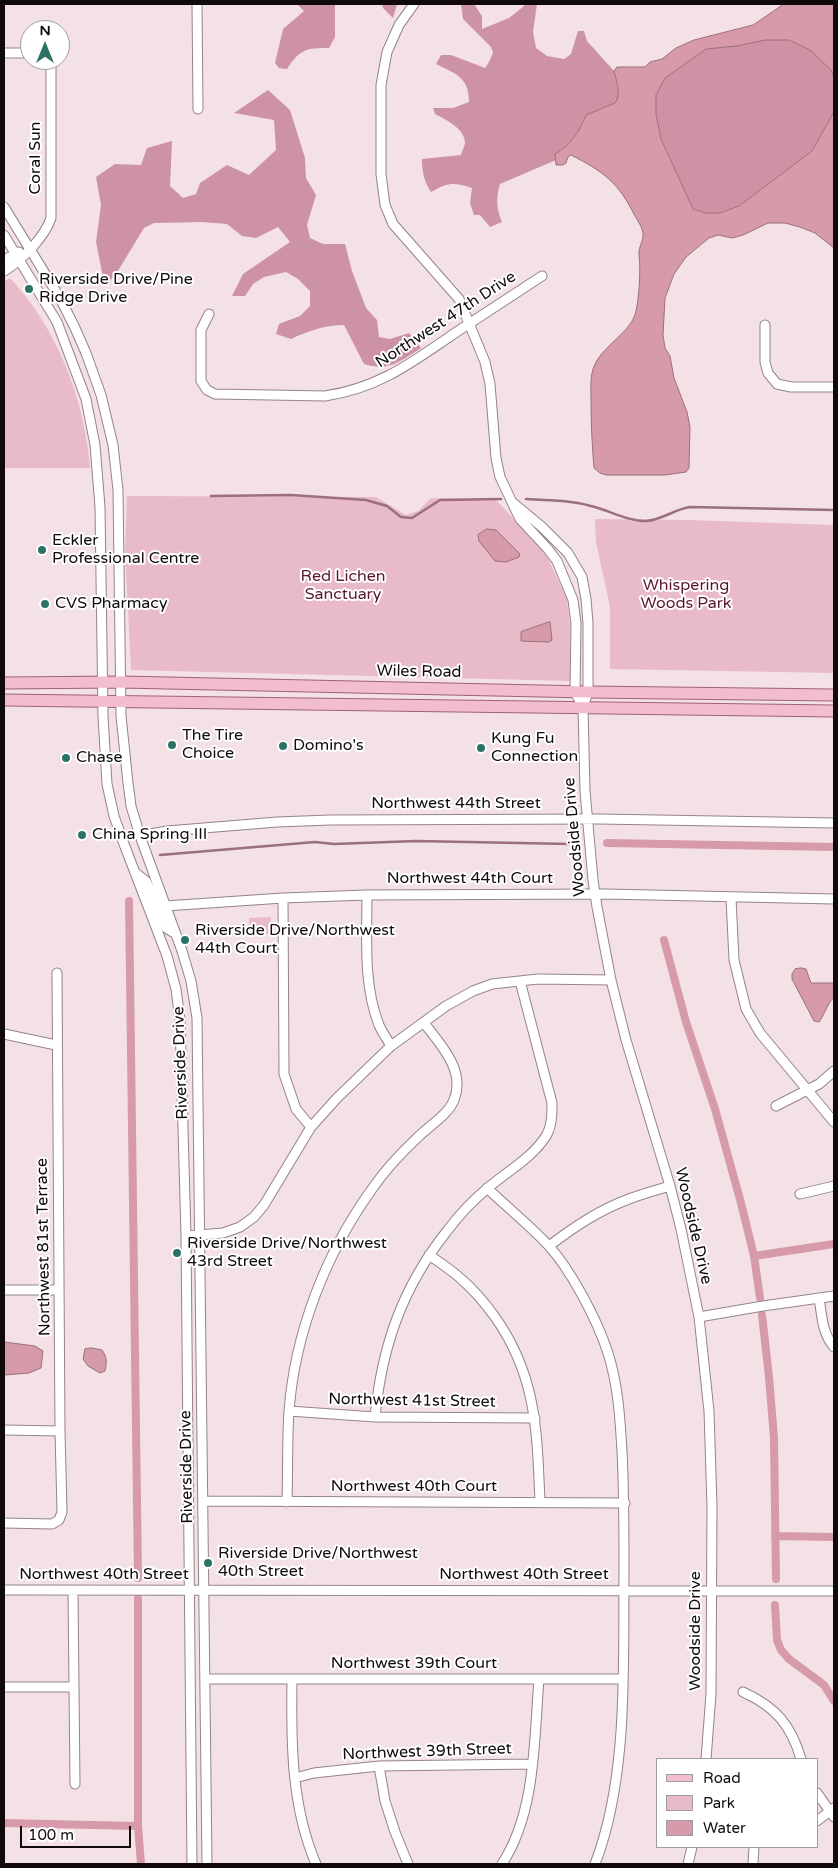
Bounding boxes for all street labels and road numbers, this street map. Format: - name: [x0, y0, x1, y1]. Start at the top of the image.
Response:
- street label: Coral Sun: [26, 121, 46, 195]
- street label: Northwest 47th Drive: [372, 268, 520, 372]
- street label: Wiles Road: [376, 662, 462, 682]
- street label: Woodside Drive: [560, 777, 590, 897]
- street label: Northwest 44th Street: [371, 794, 541, 814]
- street label: Northwest 44th Court: [387, 869, 553, 889]
- street label: Riverside Drive: [169, 1006, 193, 1120]
- street label: Northwest 81st Terrace: [33, 1158, 55, 1336]
- street label: Woodside Drive: [670, 1166, 716, 1286]
- street label: Northwest 41st Street: [328, 1390, 496, 1412]
- street label: Riverside Drive: [176, 1410, 198, 1524]
- street label: Northwest 40th Court: [331, 1477, 497, 1497]
- street label: Northwest 40th Street: [19, 1565, 189, 1585]
- street label: Northwest 40th Street: [439, 1565, 609, 1585]
- street label: Woodside Drive: [686, 1571, 706, 1691]
- street label: Northwest 39th Court: [331, 1654, 497, 1674]
- street label: Northwest 39th Street: [342, 1739, 512, 1765]

